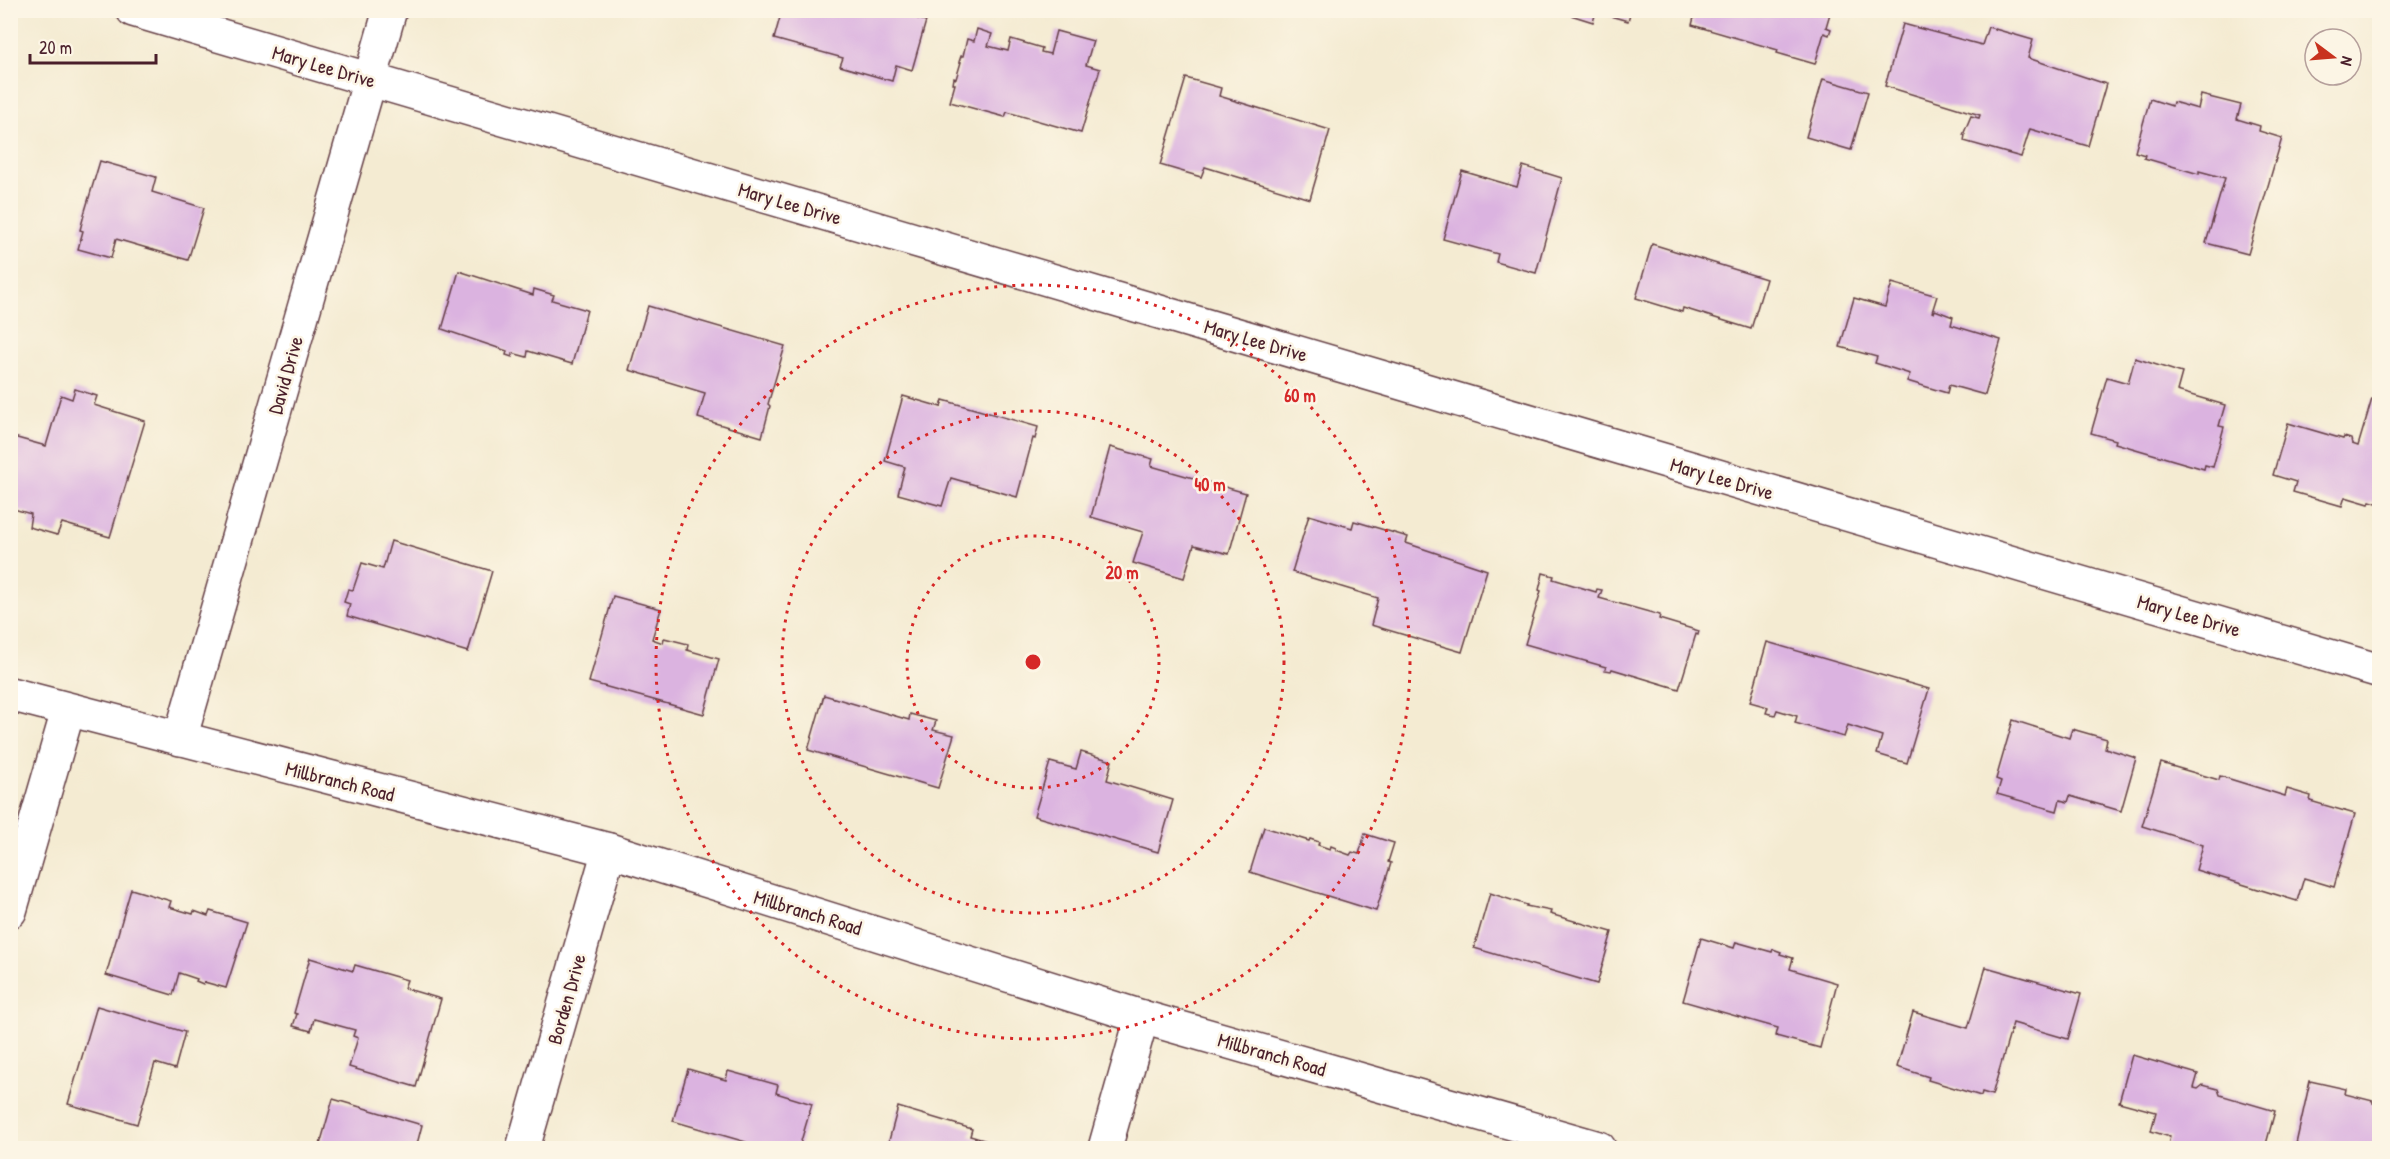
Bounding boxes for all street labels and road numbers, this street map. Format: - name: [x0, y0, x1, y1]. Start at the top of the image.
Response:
- street label: Mary Lee Drive: [269, 38, 379, 94]
- street label: Mary Lee Drive: [735, 175, 845, 231]
- street label: Mary Lee Drive: [1201, 312, 1311, 368]
- street label: David Drive: [261, 333, 309, 417]
- street label: Mary Lee Drive: [1667, 450, 1777, 506]
- street label: Mary Lee Drive: [2134, 587, 2244, 643]
- street label: Millbranch Road: [283, 754, 397, 808]
- street label: Millbranch Road: [751, 883, 865, 941]
- street label: Borden Drive: [540, 951, 592, 1047]
- street label: Millbranch Road: [1215, 1026, 1329, 1082]

